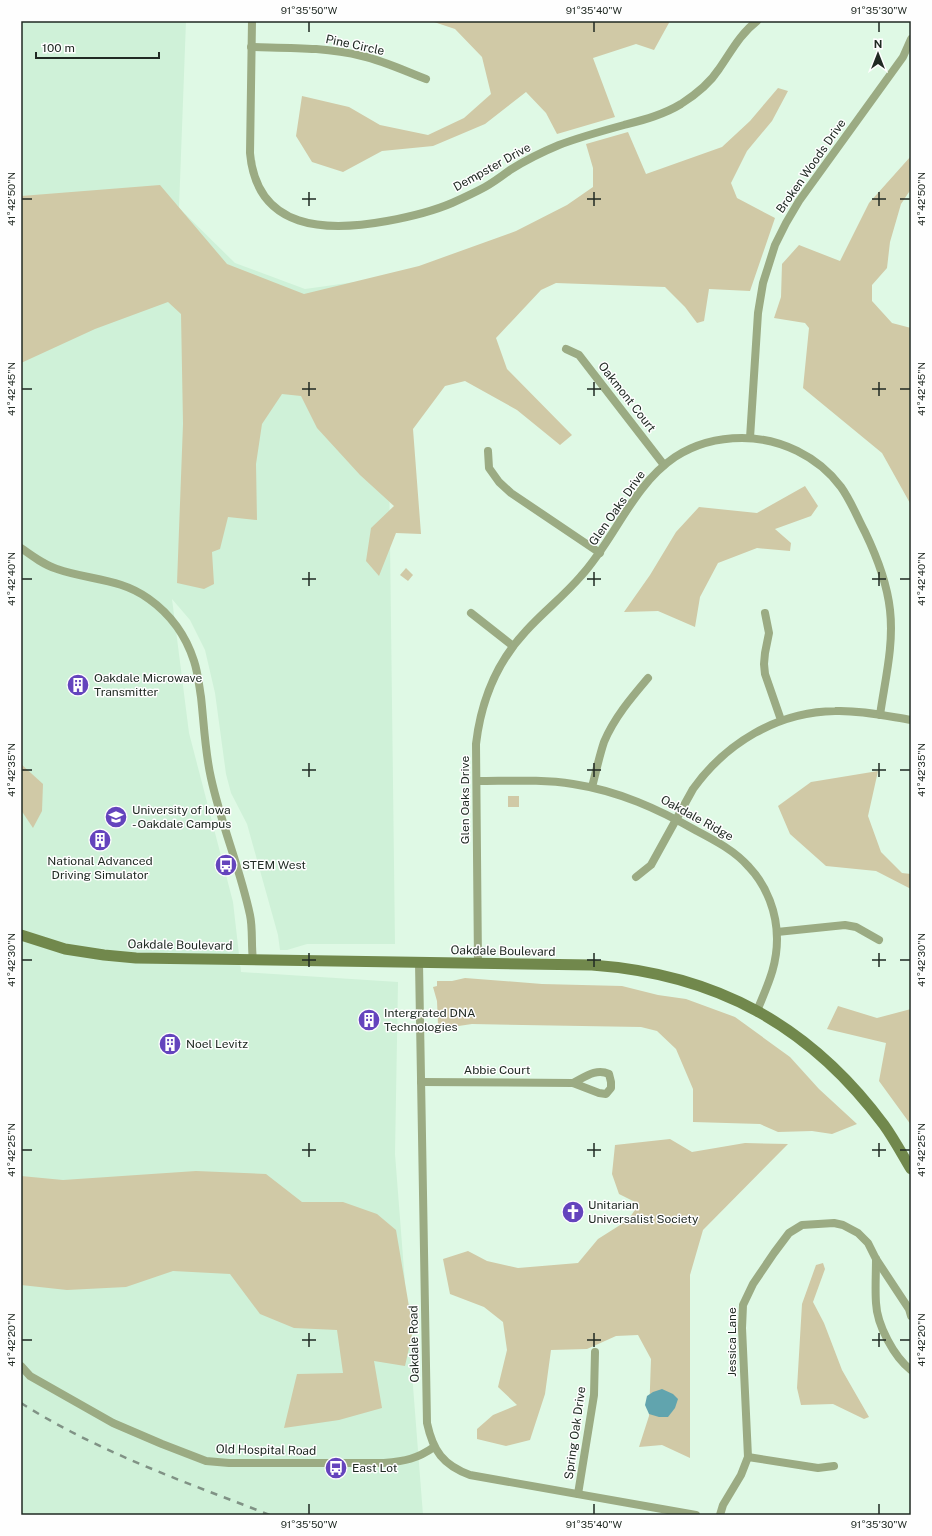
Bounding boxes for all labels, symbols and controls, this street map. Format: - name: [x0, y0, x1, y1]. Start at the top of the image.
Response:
- text: 91°35'50"W: [281, 4, 338, 16]
- text: 91°35'40"W: [566, 4, 623, 16]
- text: 91°35'30"W: [851, 4, 908, 16]
- street label: Pine Circle: [324, 32, 386, 58]
- scale bar: [36, 34, 159, 60]
- north arrow: [858, 34, 898, 74]
- text: N: [874, 38, 882, 50]
- text: 100 m: [42, 41, 75, 55]
- street label: Broken Woods Drive: [773, 116, 849, 216]
- street label: Dempster Drive: [451, 140, 533, 194]
- text: 41°42'50"N: [5, 172, 17, 226]
- text: 41°42'50"N: [915, 172, 927, 226]
- street label: Oakmont Court: [595, 359, 659, 435]
- text: 41°42'45"N: [5, 362, 17, 416]
- text: 41°42'45"N: [915, 362, 927, 416]
- street label: Glen Oaks Drive: [586, 468, 648, 548]
- text: 41°42'40"N: [5, 552, 17, 606]
- text: 41°42'40"N: [915, 552, 927, 606]
- place label: Oakdale Microwave Transmitter: [94, 671, 202, 699]
- building icon: Oakdale Microwave Transmitter: [65, 672, 91, 698]
- text: 41°42'35"N: [5, 743, 17, 797]
- text: 41°42'35"N: [915, 743, 927, 797]
- street label: Glen Oaks Drive: [458, 756, 472, 844]
- street label: Oakdale Ridge: [658, 792, 736, 844]
- place label: University of Iowa - Oakdale Campus: [132, 803, 231, 831]
- school or university icon: University of Iowa - Oakdale Campus: [103, 804, 129, 830]
- building icon: National Advanced Driving Simulator: [87, 827, 113, 853]
- bus stop icon: STEM West: [213, 852, 239, 878]
- place label: National Advanced Driving Simulator: [47, 854, 153, 882]
- place label: STEM West: [242, 858, 306, 872]
- text: 41°42'30"N: [5, 933, 17, 987]
- text: 41°42'30"N: [915, 933, 927, 987]
- street label: Oakdale Boulevard: [128, 937, 232, 953]
- street label: Oakdale Boulevard: [451, 943, 555, 959]
- place label: Intergrated DNA Technologies: [384, 1006, 476, 1034]
- building icon: Intergrated DNA Technologies: [356, 1007, 382, 1033]
- building icon: Noel Levitz: [157, 1031, 183, 1057]
- place label: Noel Levitz: [186, 1037, 248, 1051]
- street label: Abbie Court: [464, 1063, 531, 1077]
- text: 41°42'25"N: [5, 1123, 17, 1177]
- text: 41°42'25"N: [915, 1123, 927, 1177]
- place label: Unitarian Universalist Society: [588, 1198, 699, 1226]
- church icon: Unitarian Universalist Society: [560, 1199, 586, 1225]
- street label: Oakdale Road: [406, 1305, 422, 1383]
- street label: Jessica Lane: [725, 1307, 739, 1377]
- text: 41°42'20"N: [5, 1313, 17, 1367]
- text: 41°42'20"N: [915, 1313, 927, 1367]
- street label: Spring Oak Drive: [562, 1385, 588, 1480]
- street label: Old Hospital Road: [216, 1442, 316, 1458]
- bus stop icon: East Lot: [323, 1455, 349, 1481]
- place label: East Lot: [352, 1461, 398, 1475]
- text: 91°35'50"W: [281, 1518, 338, 1530]
- text: 91°35'40"W: [566, 1518, 623, 1530]
- text: 91°35'30"W: [851, 1518, 908, 1530]

